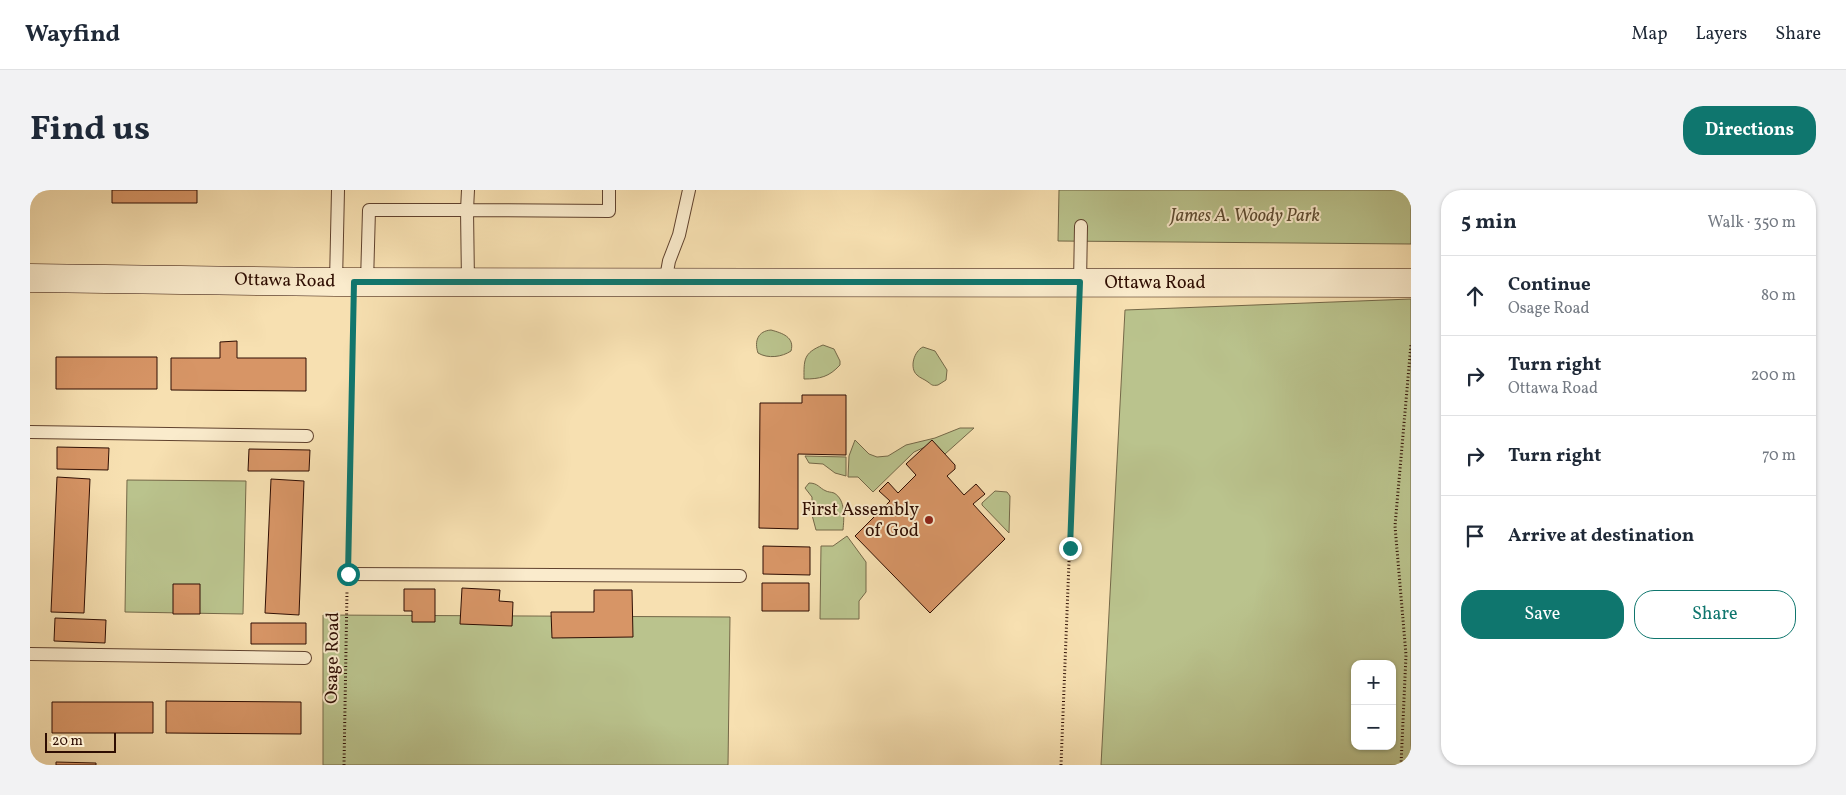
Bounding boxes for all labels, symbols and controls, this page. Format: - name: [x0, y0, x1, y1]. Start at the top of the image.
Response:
- text: Wayfind: [25, 18, 120, 52]
- text: Map: [1631, 22, 1667, 47]
- text: Layers: [1695, 22, 1747, 47]
- text: Share: [1775, 22, 1821, 47]
- text: Find us: [30, 106, 150, 154]
- button: Directions: [1683, 106, 1816, 155]
- park label: James A. Woody Park: [1168, 204, 1320, 229]
- text: 5 min: [1461, 208, 1517, 237]
- text: Walk · 350 m: [1708, 212, 1796, 234]
- street label: Ottawa Road: [234, 268, 336, 294]
- street label: Ottawa Road: [1104, 271, 1206, 296]
- text: Continue: [1508, 272, 1591, 298]
- icon: ahead: [1461, 282, 1489, 310]
- text: 80 m: [1761, 285, 1796, 307]
- text: Osage Road: [1508, 298, 1590, 320]
- text: Turn right: [1508, 352, 1601, 378]
- icon: right: [1461, 362, 1489, 390]
- text: 200 m: [1751, 365, 1796, 387]
- text: Ottawa Road: [1508, 378, 1598, 400]
- icon: right: [1461, 442, 1489, 470]
- text: Turn right: [1508, 443, 1601, 469]
- text: 70 m: [1762, 445, 1796, 467]
- place label: First Assembly of God: [802, 498, 919, 544]
- marker: First Assembly of God: [923, 514, 935, 526]
- icon: arrive: [1461, 522, 1489, 550]
- text: Arrive at destination: [1508, 523, 1694, 549]
- route end: [1059, 537, 1082, 560]
- route start: [337, 563, 360, 586]
- button: Save: [1461, 590, 1624, 639]
- button: Share: [1634, 590, 1796, 639]
- street label: Osage Road: [320, 612, 346, 704]
- map controls: [1351, 660, 1396, 750]
- button: +: [1351, 660, 1396, 705]
- button: −: [1351, 705, 1396, 750]
- scale bar: [45, 730, 116, 753]
- text: 20 m: [52, 732, 83, 751]

